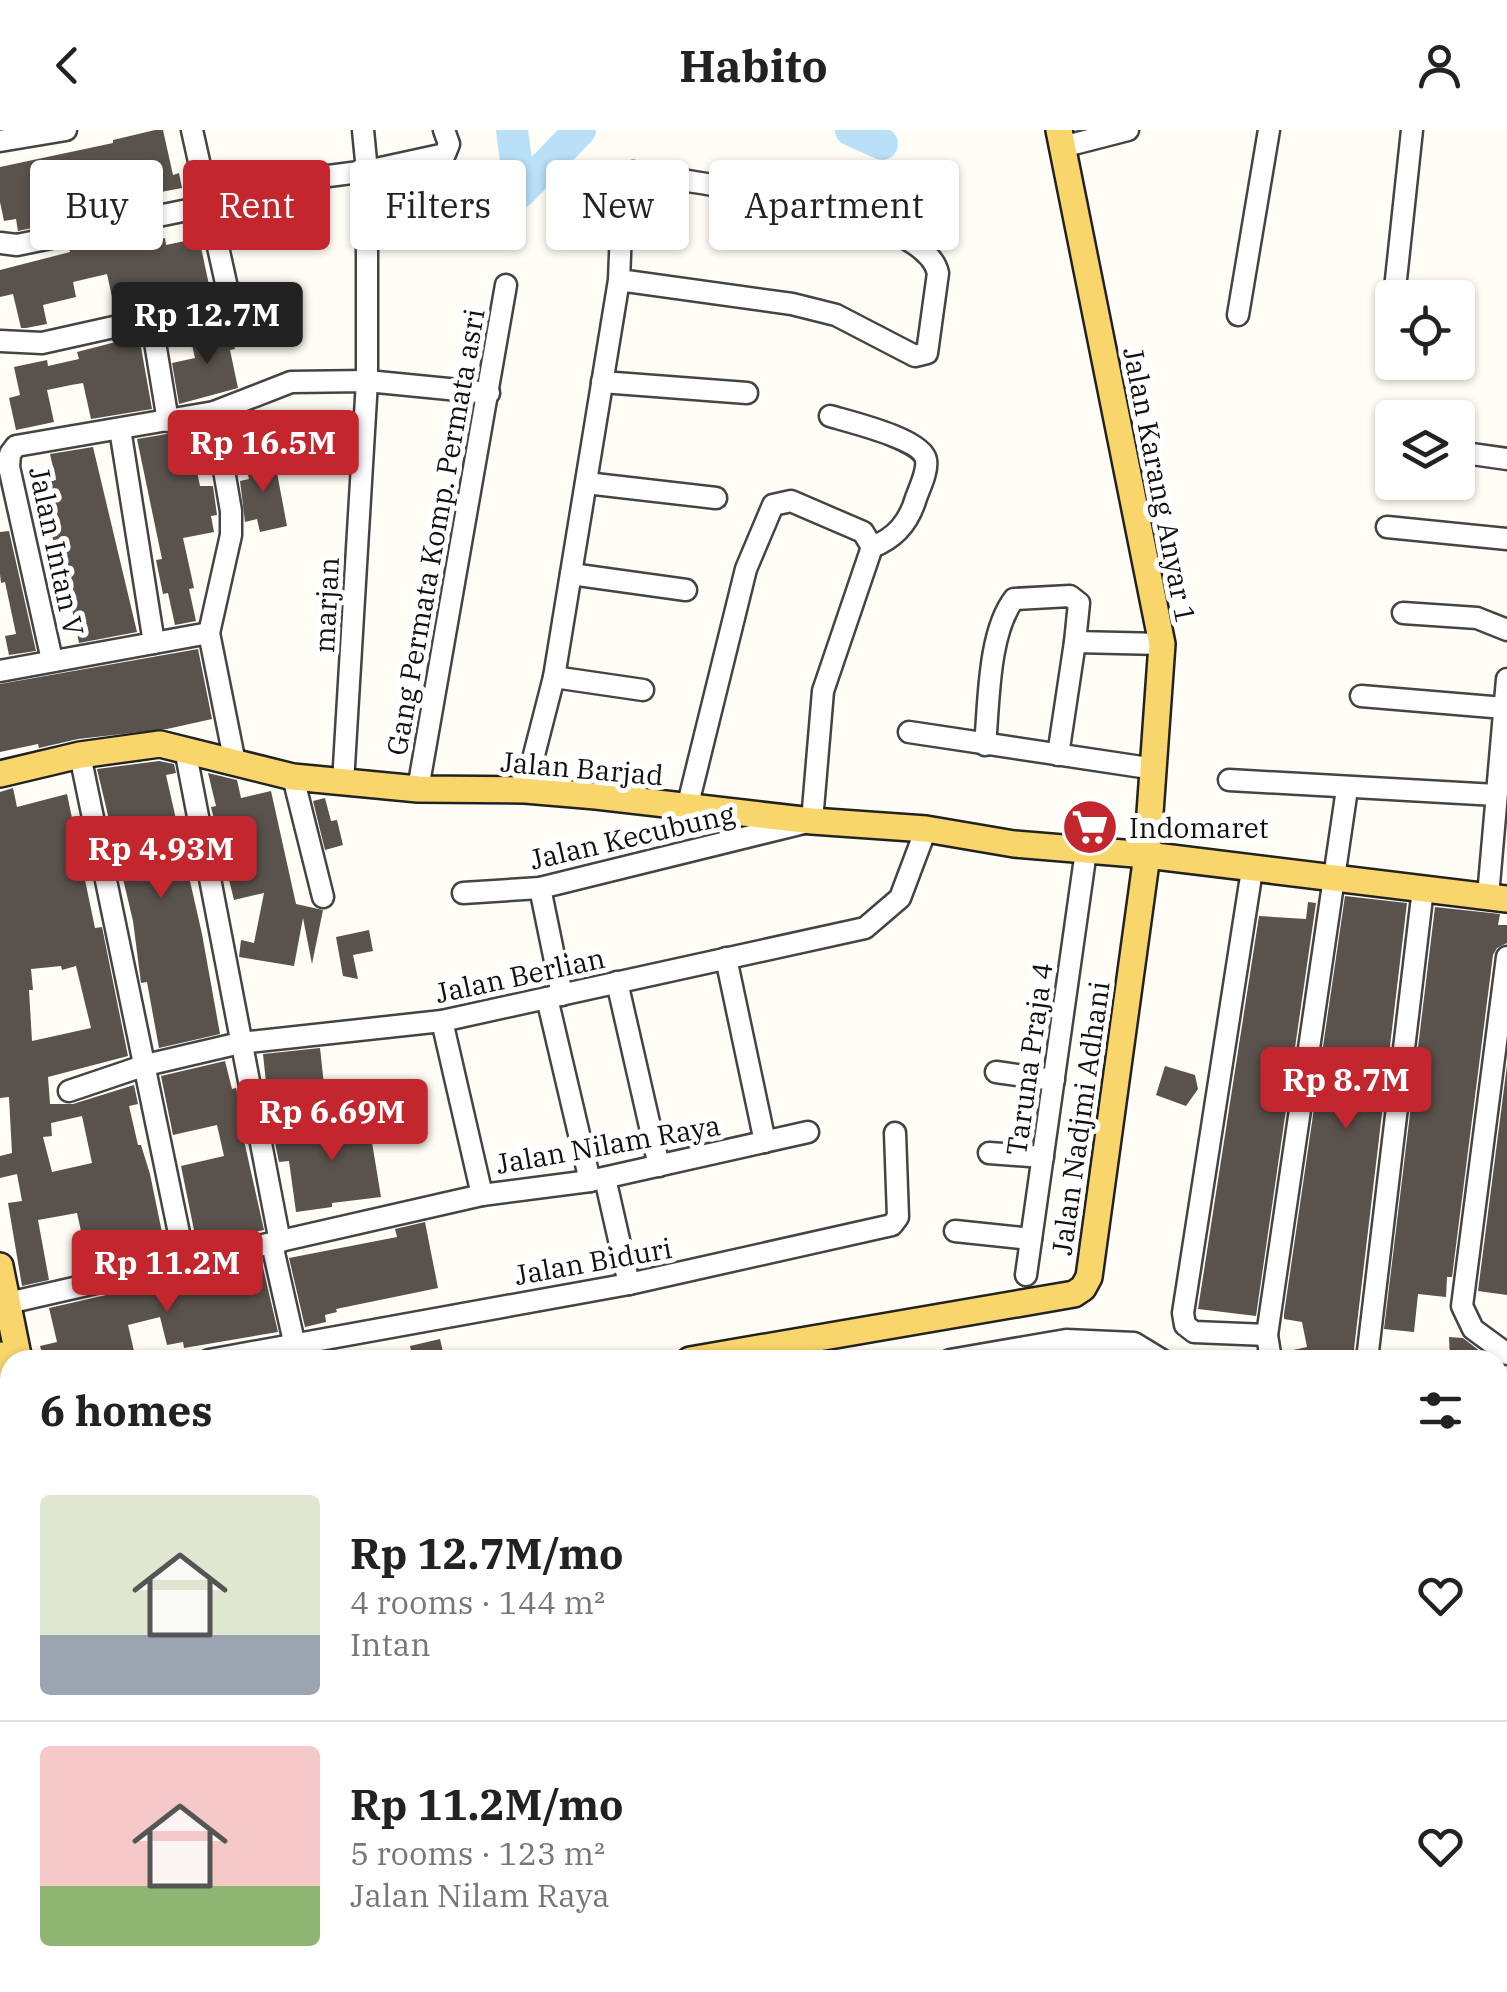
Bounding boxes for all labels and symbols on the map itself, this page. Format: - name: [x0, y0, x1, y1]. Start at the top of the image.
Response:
- pin: Rp 12.7M: [104, 282, 310, 367]
- street label: Gang Permata Komp. Permata asri: [377, 306, 493, 758]
- street label: Jalan Karang Anyar 1: [1115, 344, 1205, 626]
- pin: Rp 16.5M: [160, 410, 366, 495]
- street label: Jalan Intan V: [21, 463, 93, 639]
- street label: marjan: [305, 556, 347, 654]
- street label: Jalan Barjad: [499, 742, 665, 794]
- street label: Jalan Kecubung: [526, 794, 738, 878]
- supermarket icon: Indomaret: [1060, 797, 1120, 857]
- place label: Indomaret: [1129, 809, 1269, 846]
- pin: Rp 4.93M: [58, 816, 264, 901]
- street label: Jalan Berlian: [432, 939, 608, 1011]
- street label: Taruna Praja 4: [997, 960, 1061, 1158]
- street label: Jalan Nadjmi Adhani: [1042, 979, 1118, 1257]
- pin: Rp 8.7M: [1254, 1047, 1438, 1132]
- pin: Rp 6.69M: [229, 1079, 435, 1164]
- street label: Jalan Nilam Raya: [493, 1106, 723, 1182]
- street label: Jalan Biduri: [511, 1229, 675, 1293]
- pin: Rp 11.2M: [64, 1230, 270, 1315]

